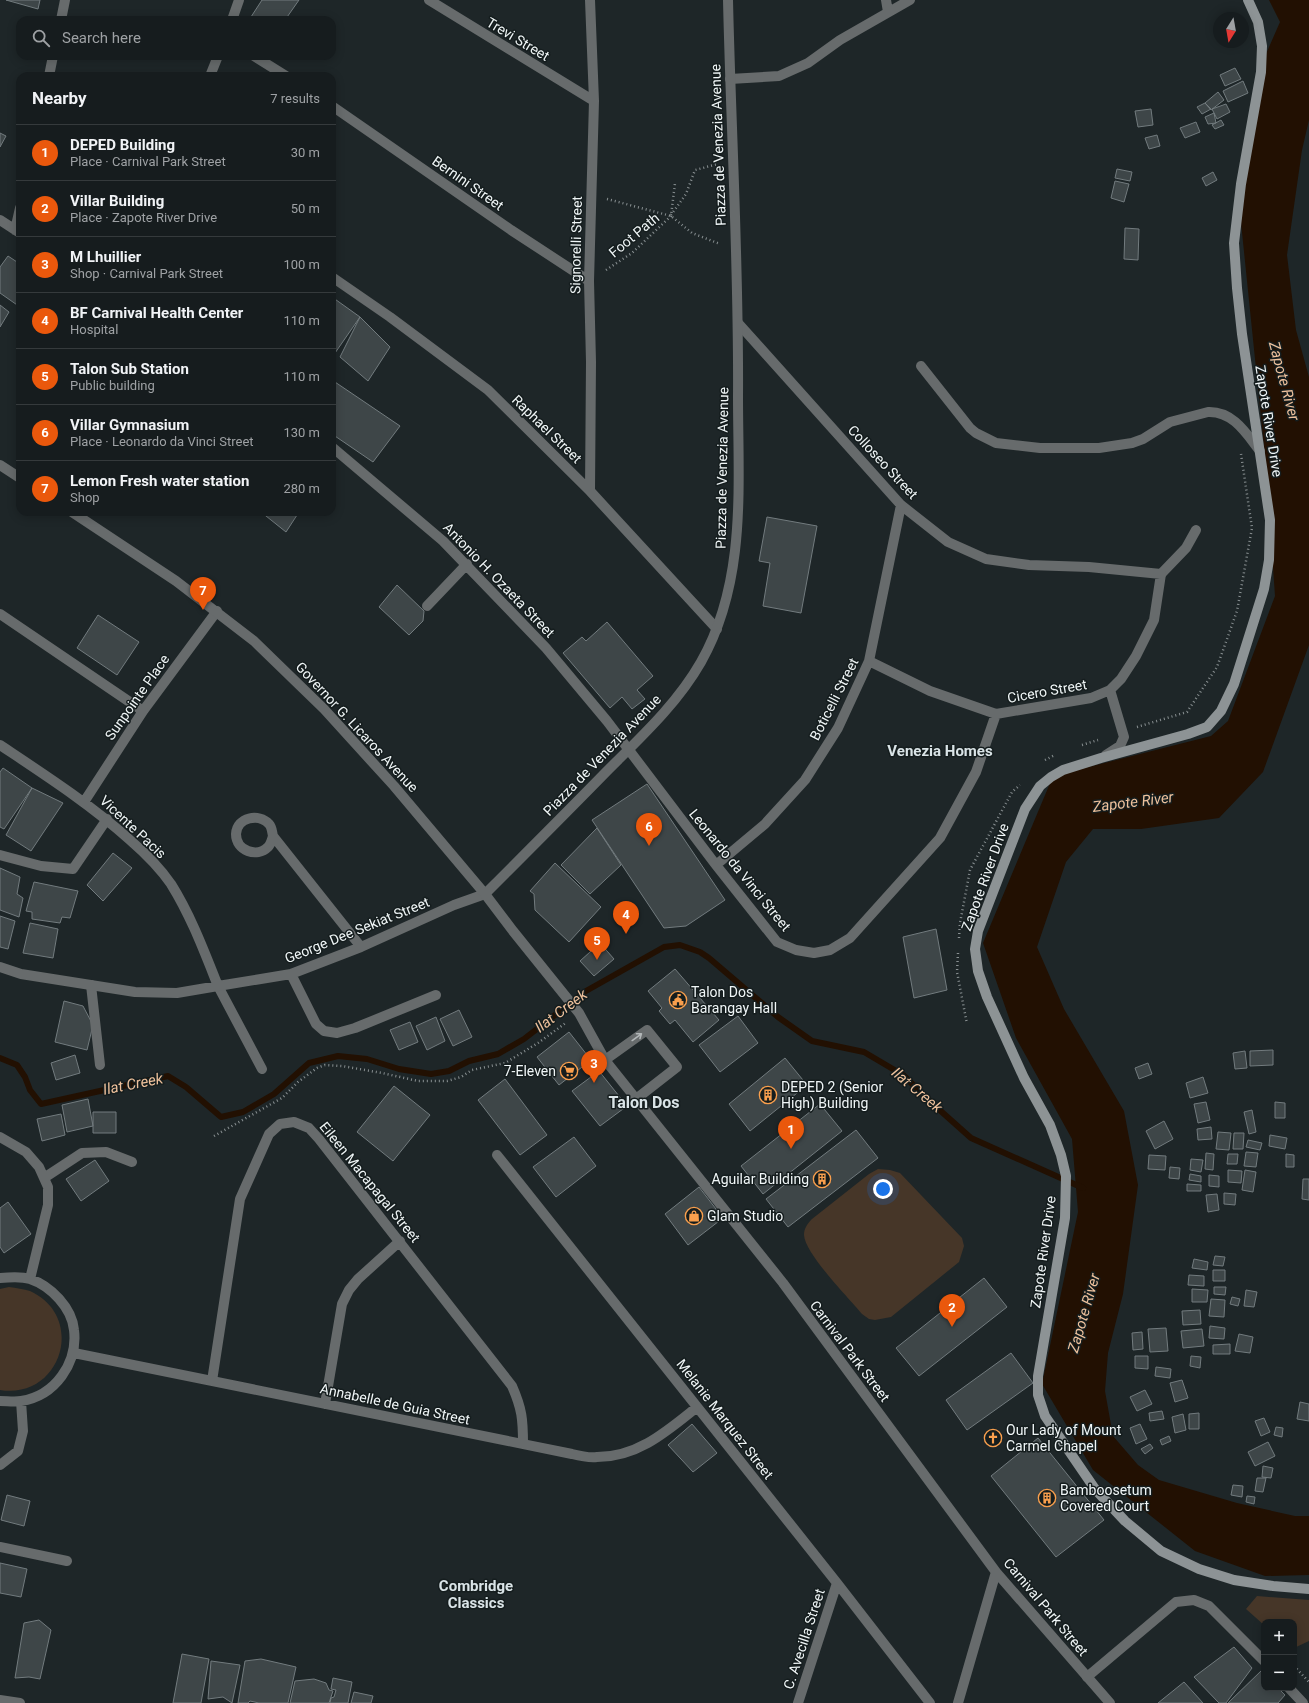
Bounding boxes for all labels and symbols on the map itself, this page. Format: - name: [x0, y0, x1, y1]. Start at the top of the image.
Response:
- north arrow: [1213, 12, 1249, 48]
- street label: Trevi Street: [484, 14, 553, 64]
- street label: Piazza de Venezia Avenue: [707, 64, 729, 226]
- street label: Bernini Street: [429, 152, 507, 214]
- street label: Signorelli Street: [567, 195, 585, 294]
- street label: Foot Path: [606, 209, 662, 261]
- water label: Zapote River: [1265, 338, 1303, 424]
- street label: Zapote River Drive: [1252, 364, 1286, 478]
- street label: Piazza de Venezia Avenue: [713, 387, 731, 549]
- street label: Raphael Street: [509, 392, 585, 467]
- street label: Colloseo Street: [845, 422, 922, 502]
- street label: Antonio H. Ozaeta Street: [440, 519, 558, 641]
- pin: 7: [190, 577, 216, 610]
- street label: Sunpointe Place: [102, 651, 172, 743]
- street label: Boticelli Street: [806, 655, 862, 743]
- street label: Governor G. Licaros Avenue: [293, 659, 421, 795]
- street label: Cicero Street: [1006, 676, 1088, 706]
- street label: Piazza de Venezia Avenue: [540, 691, 664, 819]
- district label: Venezia Homes: [887, 742, 993, 760]
- water label: Zapote River: [1091, 788, 1176, 816]
- street label: Vicente Pacis: [97, 792, 169, 862]
- street label: Leonardo da Vinci Street: [686, 806, 794, 935]
- pin: 6: [636, 813, 662, 846]
- street label: Zapote River Drive: [958, 821, 1012, 933]
- street label: George Dee Sekiat Street: [282, 893, 432, 966]
- pin: 4: [613, 901, 639, 934]
- pin: 5: [584, 927, 610, 960]
- place label: Talon Dos Barangay Hall: [691, 984, 777, 1016]
- water label: Ilat Creek: [531, 985, 591, 1037]
- public building icon: Talon Dos Barangay Hall: [668, 990, 688, 1010]
- one-way arrow: [631, 1033, 642, 1041]
- pin: 3: [581, 1050, 607, 1083]
- supermarket icon: 7-Eleven: [559, 1061, 579, 1081]
- place label: 7-Eleven: [504, 1063, 556, 1079]
- water label: Ilat Creek: [888, 1064, 947, 1117]
- water label: Ilat Creek: [101, 1069, 165, 1099]
- place label: DEPED 2 (Senior High) Building: [781, 1079, 884, 1112]
- building icon: DEPED 2 (Senior High) Building: [758, 1085, 778, 1105]
- district label: Talon Dos: [608, 1093, 680, 1112]
- pin: 1: [778, 1116, 804, 1149]
- street label: Eileen Macapagal Street: [316, 1119, 424, 1246]
- building icon: Aguilar Building: [812, 1169, 832, 1189]
- place label: Aguilar Building: [712, 1171, 809, 1187]
- your location: [873, 1179, 893, 1199]
- street label: Zapote River Drive: [1027, 1195, 1059, 1309]
- shop icon: Glam Studio: [684, 1206, 704, 1226]
- place label: Glam Studio: [707, 1208, 783, 1224]
- water label: Zapote River: [1064, 1270, 1104, 1356]
- pin: 2: [939, 1294, 965, 1327]
- street label: Carnival Park Street: [807, 1297, 893, 1405]
- street label: Melanie Marquez Street: [673, 1356, 777, 1482]
- street label: Annabelle de Guia Street: [319, 1380, 472, 1428]
- place label: Our Lady of Mount Carmel Chapel: [1006, 1422, 1122, 1454]
- church icon: Our Lady of Mount Carmel Chapel: [983, 1428, 1003, 1448]
- place label: Bamboosetum Covered Court: [1060, 1482, 1152, 1514]
- building icon: Bamboosetum Covered Court: [1037, 1488, 1057, 1508]
- street label: Carnival Park Street: [1001, 1555, 1092, 1659]
- district label: Combridge Classics: [439, 1577, 513, 1612]
- street label: C. Avecilla Street: [780, 1586, 828, 1691]

